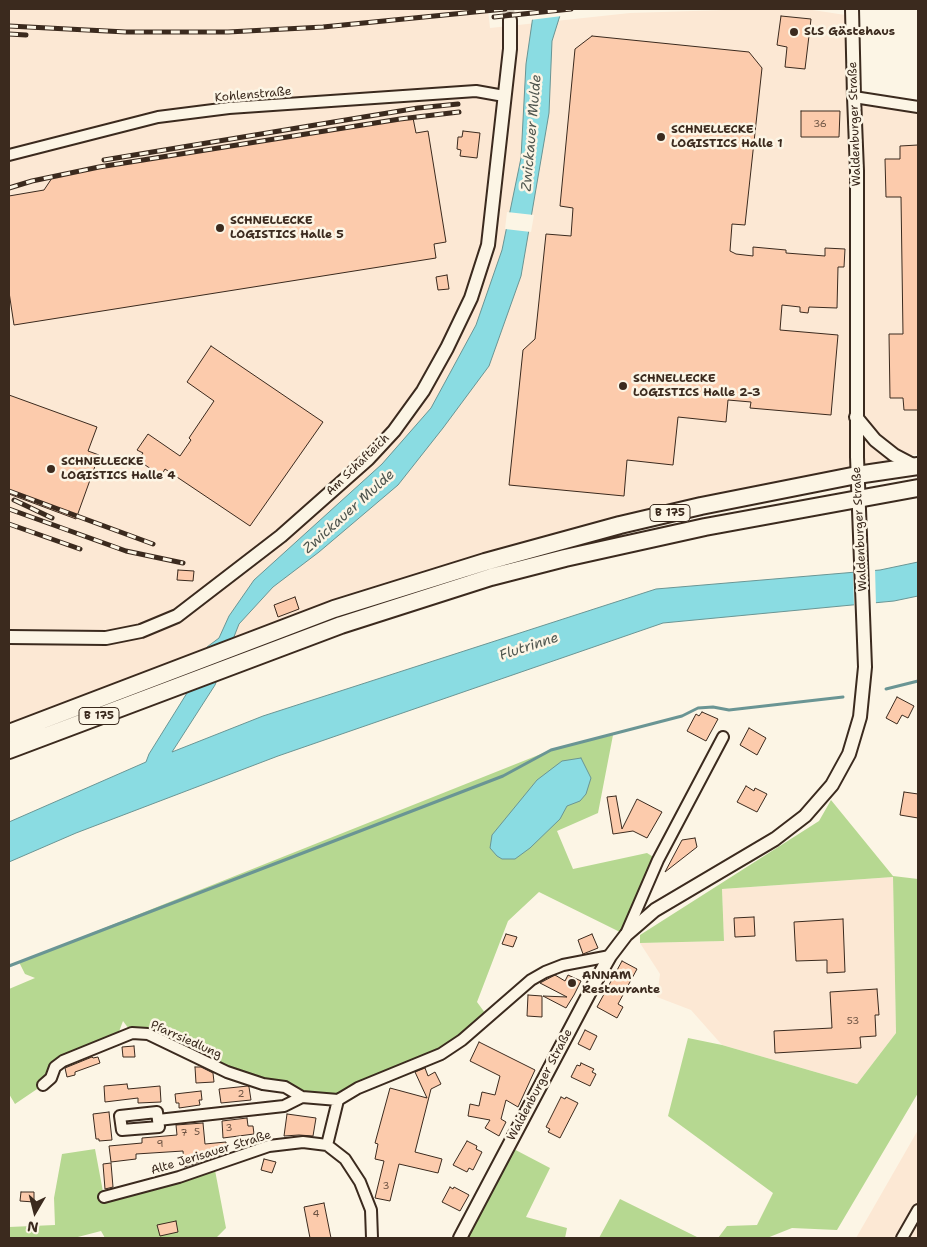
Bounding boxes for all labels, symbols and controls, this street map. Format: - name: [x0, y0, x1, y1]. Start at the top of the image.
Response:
- place label: SLS Gästehaus: [804, 25, 895, 39]
- marker: SLS Gästehaus: [788, 26, 800, 38]
- street label: Waldenburger Straße: [846, 61, 864, 187]
- water label: Zwickauer Mulde: [519, 74, 545, 192]
- street label: Kohlenstraße: [214, 84, 292, 106]
- house number: 36: [813, 118, 827, 130]
- place label: SCHNELLECKE LOGISTICS Halle 1: [671, 123, 783, 151]
- marker: SCHNELLECKE LOGISTICS Halle 1: [655, 131, 667, 143]
- place label: SCHNELLECKE LOGISTICS Halle 5: [230, 214, 344, 242]
- marker: SCHNELLECKE LOGISTICS Halle 5: [214, 222, 226, 234]
- place label: SCHNELLECKE LOGISTICS Halle 2-3: [633, 372, 760, 400]
- marker: SCHNELLECKE LOGISTICS Halle 2-3: [617, 380, 629, 392]
- street label: Am Schafteich: [323, 431, 393, 499]
- place label: SCHNELLECKE LOGISTICS Halle 4: [61, 455, 176, 483]
- marker: SCHNELLECKE LOGISTICS Halle 4: [45, 463, 57, 475]
- water label: Zwickauer Mulde: [300, 466, 398, 558]
- street label: Waldenburger Straße: [850, 466, 870, 592]
- road number: B 175: [650, 504, 690, 522]
- water label: Flutrinne: [497, 630, 561, 664]
- road number: B 175: [79, 708, 119, 724]
- place label: ANNAM Restaurante: [582, 969, 660, 997]
- marker: ANNAM Restaurante: [566, 977, 578, 989]
- house number: 53: [847, 1015, 859, 1027]
- street label: Pfarrsiedlung: [148, 1018, 224, 1062]
- street label: Waldenburger Straße: [504, 1027, 576, 1143]
- house number: 2: [238, 1088, 244, 1100]
- house number: 3: [226, 1122, 232, 1134]
- house number: 5: [194, 1126, 200, 1138]
- house number: 7: [181, 1127, 187, 1139]
- street label: Alte Jerisauer Straße: [149, 1128, 273, 1178]
- house number: 9: [157, 1138, 163, 1150]
- house number: 3: [383, 1180, 389, 1192]
- north arrow: [10, 1187, 60, 1237]
- house number: 4: [313, 1208, 319, 1220]
- text: N: [26, 1217, 40, 1237]

